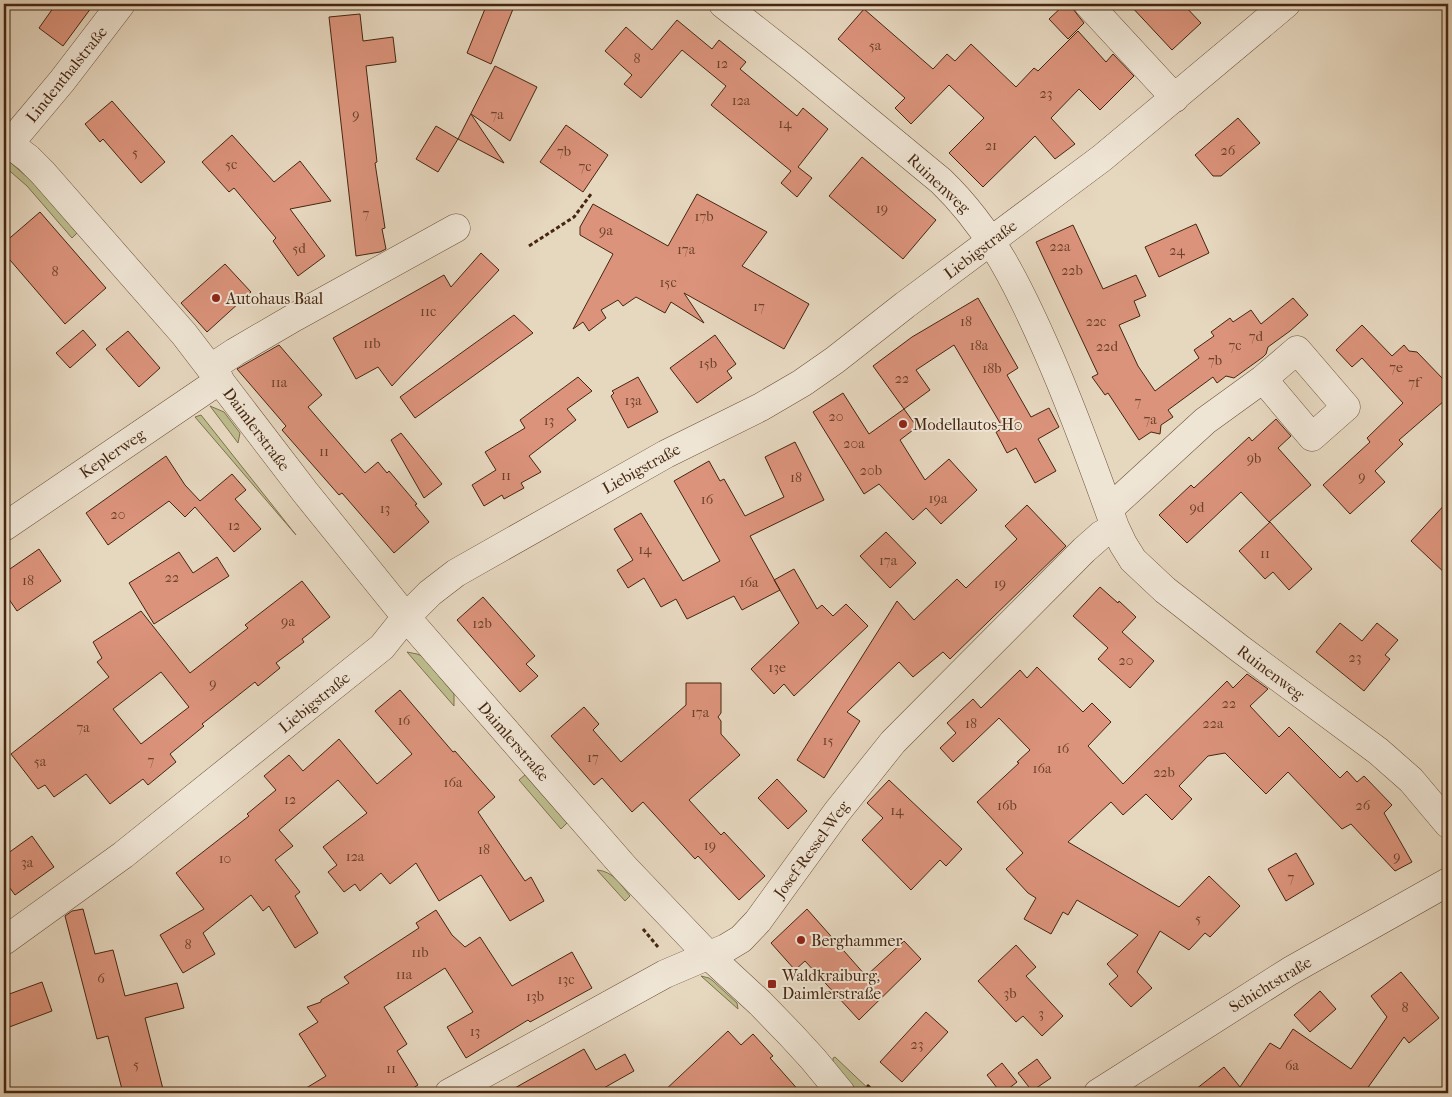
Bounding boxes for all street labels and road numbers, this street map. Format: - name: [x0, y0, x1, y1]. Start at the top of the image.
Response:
- street label: Lindenthalstraße: [22, 22, 111, 126]
- street label: Ruinenweg: [903, 149, 974, 218]
- street label: Liebigstraße: [940, 216, 1020, 283]
- street label: Daimlerstraße: [219, 384, 294, 475]
- street label: Keplerweg: [76, 424, 149, 482]
- street label: Liebigstraße: [599, 439, 684, 498]
- street label: Ruinenweg: [1233, 641, 1308, 704]
- street label: Liebigstraße: [275, 668, 354, 737]
- street label: Daimlerstraße: [474, 698, 553, 785]
- street label: Josef-Ressel-Weg: [769, 797, 853, 903]
- street label: Schichtstraße: [1226, 952, 1315, 1016]

